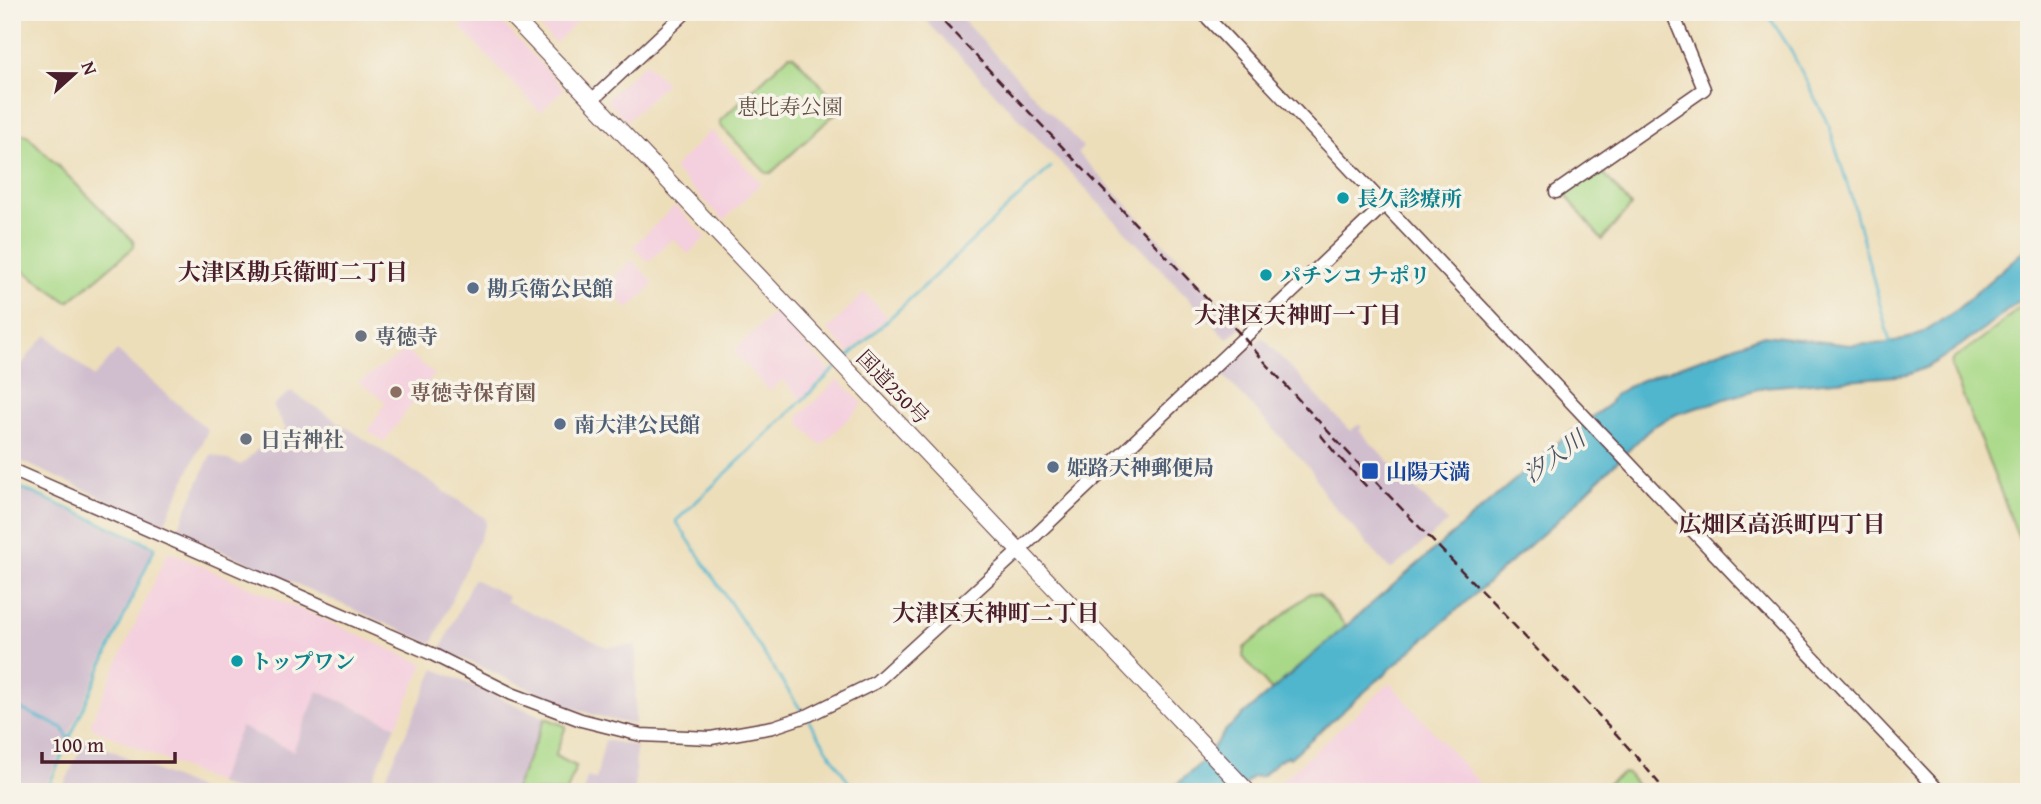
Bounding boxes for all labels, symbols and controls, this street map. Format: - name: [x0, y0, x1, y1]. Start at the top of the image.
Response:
- north arrow: [38, 38, 108, 108]
- text: N: [75, 57, 105, 79]
- park label: 恵比寿公園: [738, 91, 843, 122]
- place label: 長久診療所: [1357, 183, 1462, 214]
- marker: 長久診療所: [1335, 190, 1351, 206]
- district label: 大津区勘兵衛町二丁目: [178, 255, 408, 288]
- place label: パチンコ ナポリ: [1280, 260, 1431, 291]
- marker: パチンコ ナポリ: [1258, 267, 1274, 283]
- place label: 勘兵衛公民館: [487, 273, 613, 304]
- marker: 勘兵衛公民館: [465, 280, 481, 296]
- district label: 大津区天神町一丁目: [1195, 298, 1402, 331]
- place label: 専徳寺: [375, 321, 438, 352]
- marker: 専徳寺: [353, 328, 369, 344]
- street label: 国道250号: [849, 343, 937, 431]
- place label: 専徳寺保育園: [410, 377, 536, 408]
- marker: 専徳寺保育園: [388, 384, 404, 400]
- place label: 南大津公民館: [574, 409, 700, 440]
- marker: 南大津公民館: [552, 416, 568, 432]
- water label: 汐入川: [1516, 421, 1594, 490]
- place label: 日吉神社: [260, 424, 344, 455]
- marker: 日吉神社: [238, 431, 254, 447]
- place label: 姫路天神郵便局: [1067, 452, 1214, 483]
- place label: 山陽天満: [1386, 456, 1470, 487]
- marker: 姫路天神郵便局: [1045, 459, 1061, 475]
- marker: 山陽天満: [1360, 461, 1380, 481]
- district label: 広畑区高浜町四丁目: [1679, 507, 1886, 540]
- district label: 大津区天神町二丁目: [893, 596, 1100, 629]
- place label: トップワン: [251, 646, 355, 677]
- marker: トップワン: [229, 653, 245, 669]
- scale bar: [42, 720, 175, 764]
- text: 100 m: [52, 729, 104, 760]

